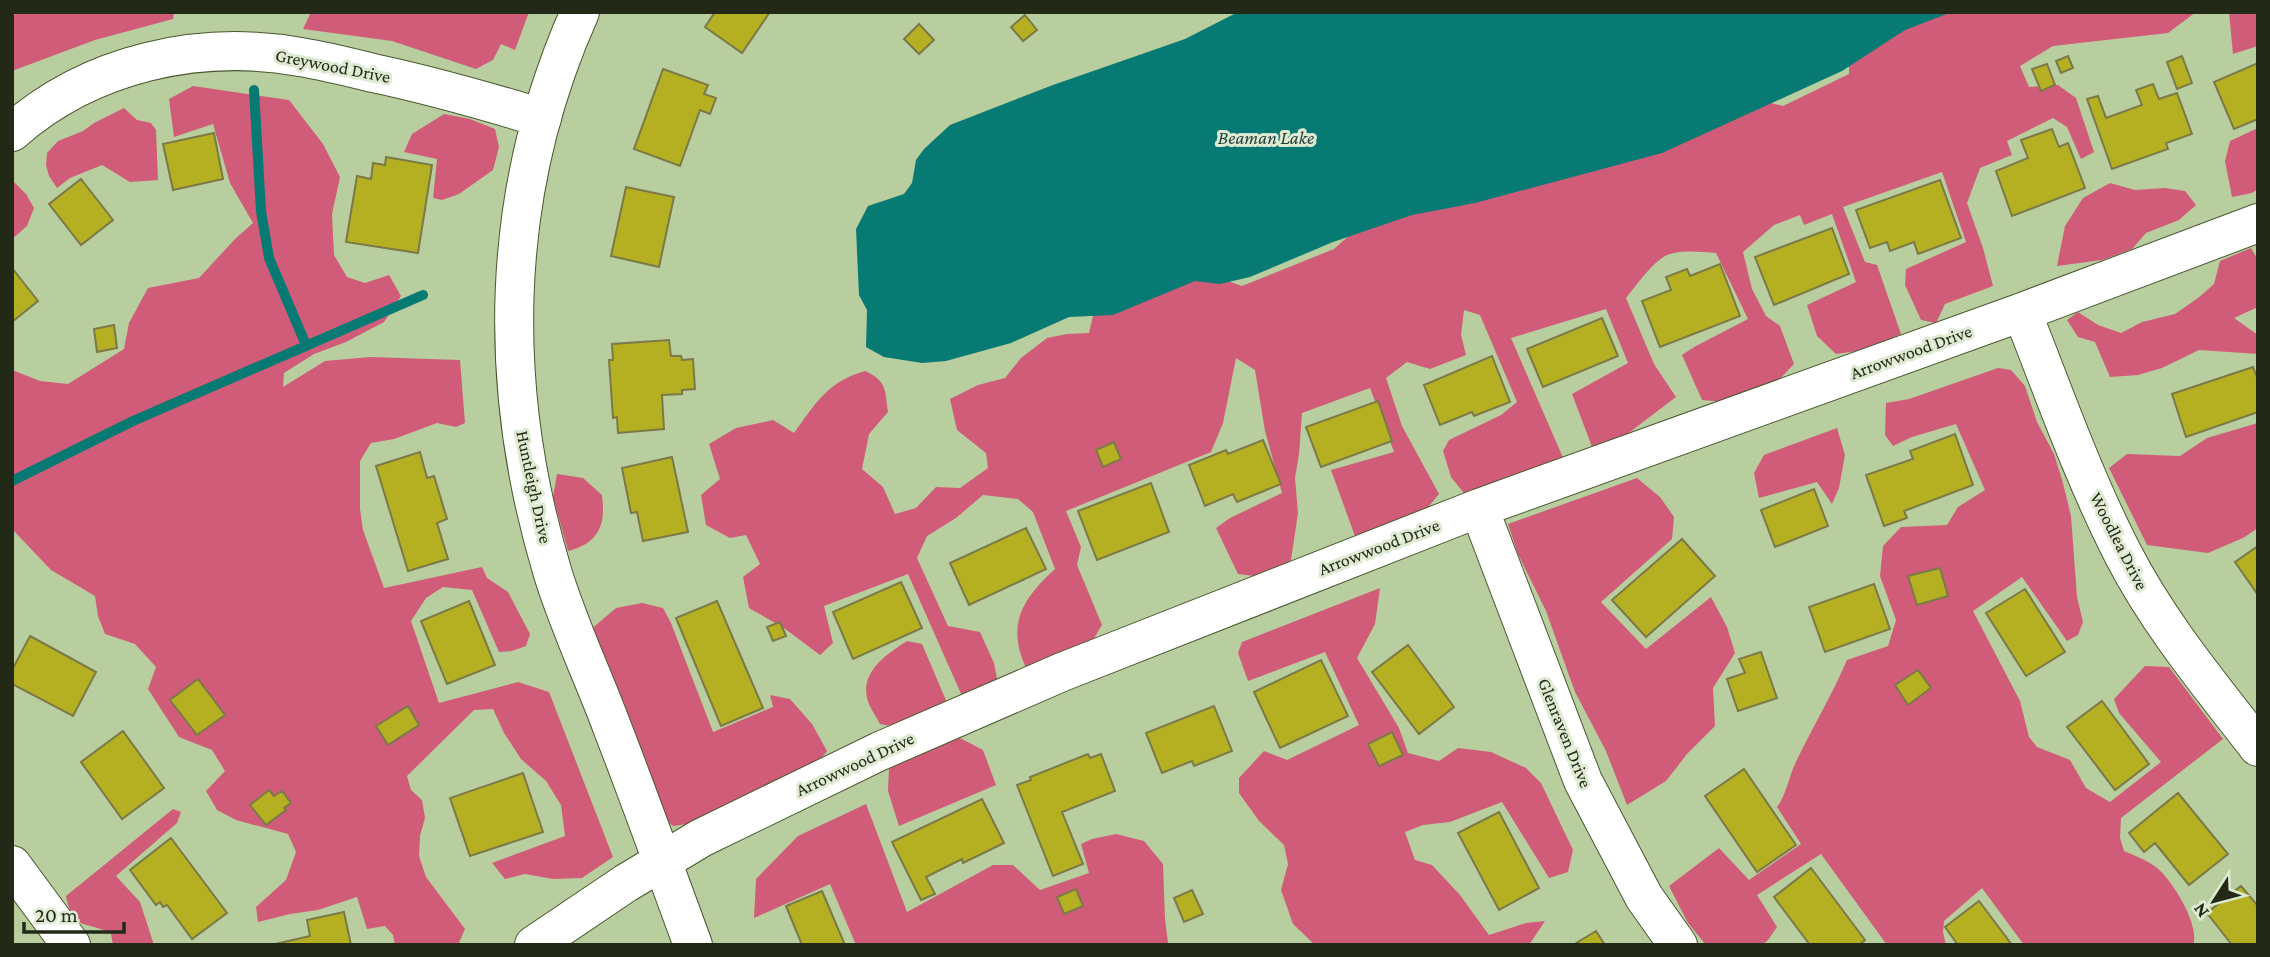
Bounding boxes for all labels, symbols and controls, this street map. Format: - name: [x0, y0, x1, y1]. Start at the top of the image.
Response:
- street label: Greywood Drive: [274, 45, 392, 87]
- water label: Beaman Lake: [1218, 127, 1314, 148]
- street label: Arrowwood Drive: [1847, 321, 1975, 383]
- street label: Huntleigh Drive: [512, 429, 556, 546]
- street label: Woodlea Drive: [2086, 489, 2152, 593]
- street label: Arrowwood Drive: [1316, 515, 1442, 579]
- street label: Glenraven Drive: [1534, 675, 1596, 791]
- street label: Arrowwood Drive: [793, 728, 917, 800]
- north arrow: [2179, 866, 2249, 936]
- scale bar: [24, 890, 124, 934]
- text: N: [2188, 899, 2213, 922]
- text: 20 m: [35, 903, 78, 927]

